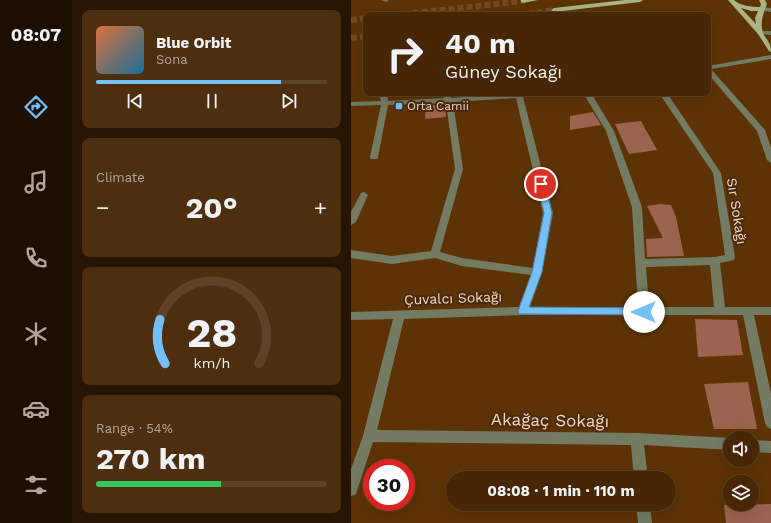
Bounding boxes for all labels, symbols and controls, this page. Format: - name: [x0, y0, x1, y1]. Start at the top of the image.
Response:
- text: 08:07: [11, 24, 61, 45]
- text: 40 m: [445, 27, 515, 60]
- icon: right: [379, 28, 431, 80]
- text: Blue Orbit: [156, 34, 231, 52]
- text: Sona: [156, 52, 188, 67]
- text: Güney Sokağı: [445, 61, 562, 82]
- icon: previous: [124, 90, 146, 112]
- icon: pause: [201, 90, 223, 112]
- icon: next: [278, 90, 300, 112]
- icon: directions: [22, 93, 50, 121]
- place label: Orta Camii: [407, 99, 469, 113]
- marker: Orta Camii: [394, 101, 404, 111]
- pin: [524, 167, 558, 201]
- icon: music: [22, 168, 50, 196]
- text: Climate: [96, 170, 145, 185]
- icon: arrive: [530, 173, 552, 195]
- street label: Sır Sokağı: [724, 177, 750, 245]
- text: 20°: [185, 190, 238, 225]
- text: −: [96, 195, 109, 220]
- text: +: [314, 195, 327, 220]
- icon: phone: [22, 244, 50, 272]
- street label: Çuvalcı Sokağı: [404, 288, 502, 308]
- position arrow: [623, 291, 665, 333]
- text: 28: [186, 307, 237, 356]
- icon: climate: [22, 320, 50, 348]
- text: km/h: [193, 354, 230, 370]
- icon: car: [22, 395, 50, 423]
- street label: Akağaç Sokağı: [491, 409, 609, 431]
- text: Range · 54%: [96, 421, 173, 436]
- map controls: [723, 431, 759, 511]
- button: sound: [723, 431, 759, 467]
- text: 270 km: [96, 441, 206, 476]
- speed limit sign: 30: [363, 459, 415, 511]
- icon: filters: [22, 471, 50, 499]
- button: layers: [723, 475, 759, 511]
- text: 08:08 · 1 min · 110 m: [487, 482, 635, 500]

